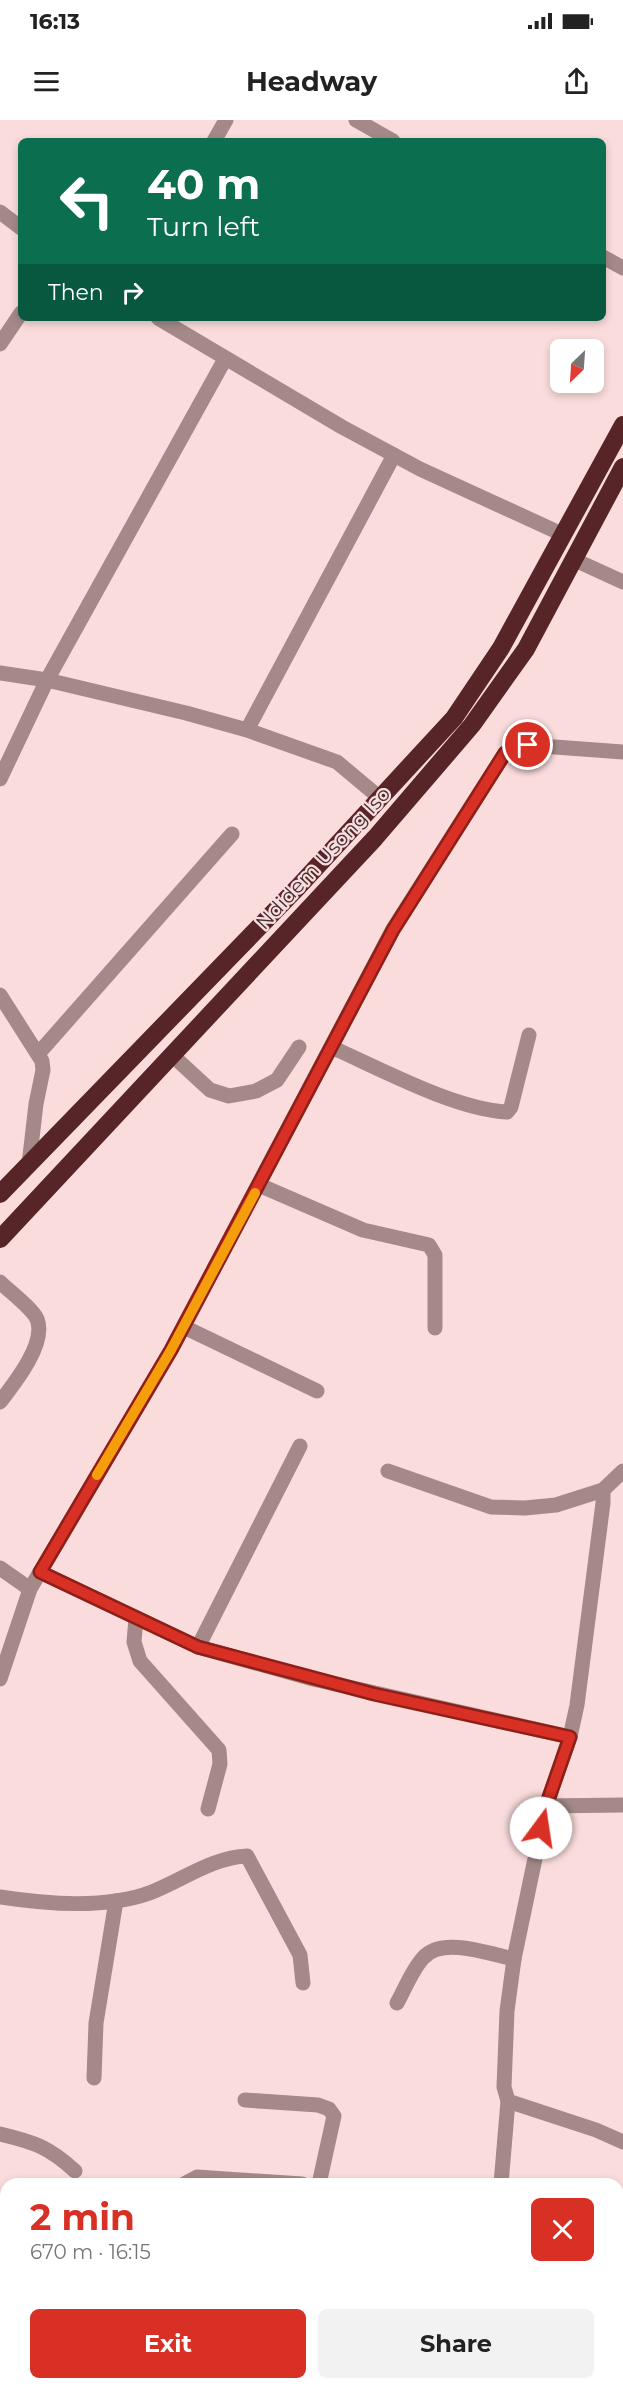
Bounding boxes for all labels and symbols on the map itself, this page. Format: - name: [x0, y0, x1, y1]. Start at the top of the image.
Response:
- north arrow: [550, 339, 604, 393]
- pin: [502, 719, 553, 770]
- street label: Ndidem Usong Iso: [251, 782, 395, 934]
- position arrow: [509, 1796, 573, 1860]

